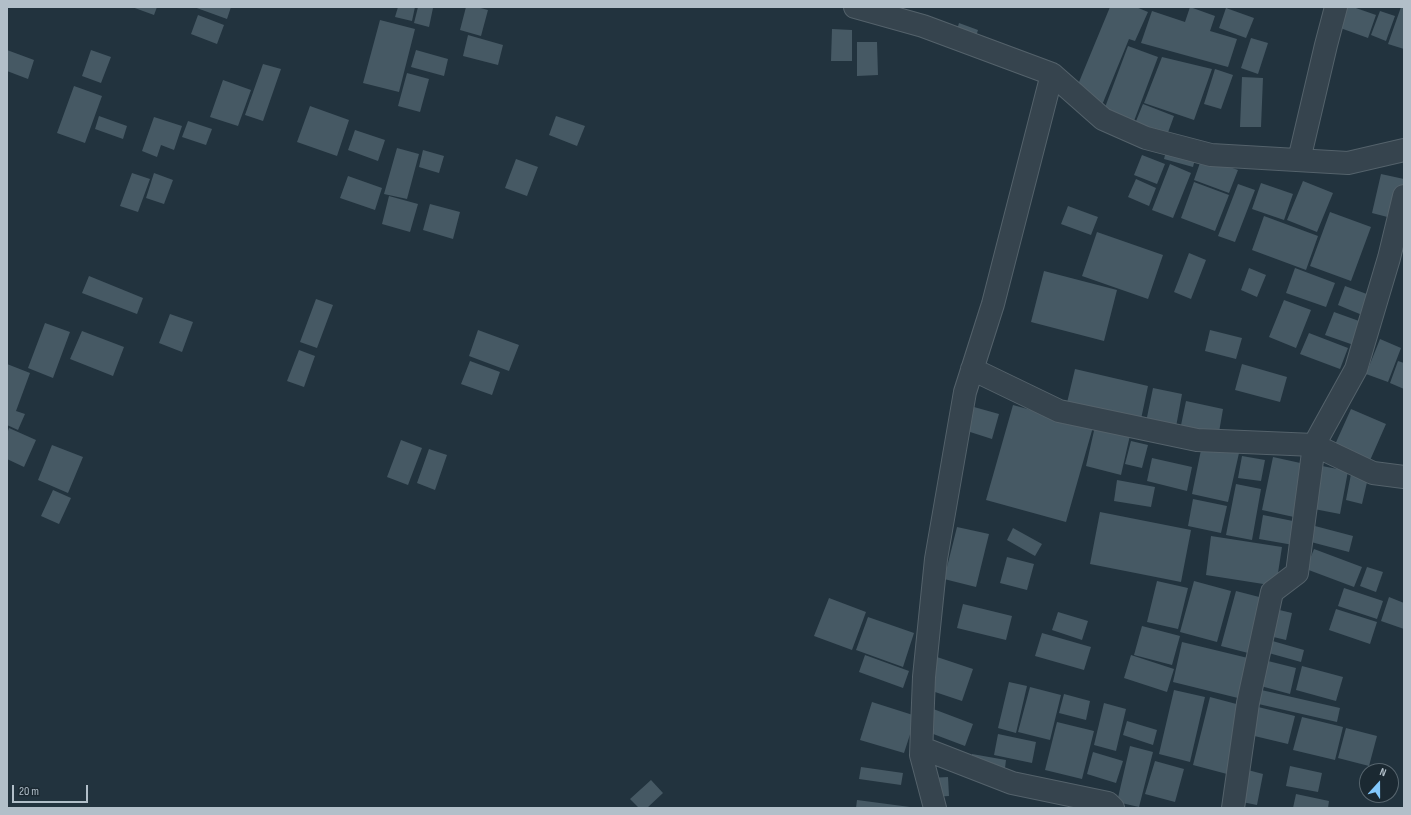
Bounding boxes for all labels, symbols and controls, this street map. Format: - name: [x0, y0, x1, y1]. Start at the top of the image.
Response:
- north arrow: [1359, 763, 1399, 803]
- text: N: [1378, 765, 1388, 779]
- scale bar: [14, 777, 90, 803]
- text: 20 m: [19, 784, 39, 799]

